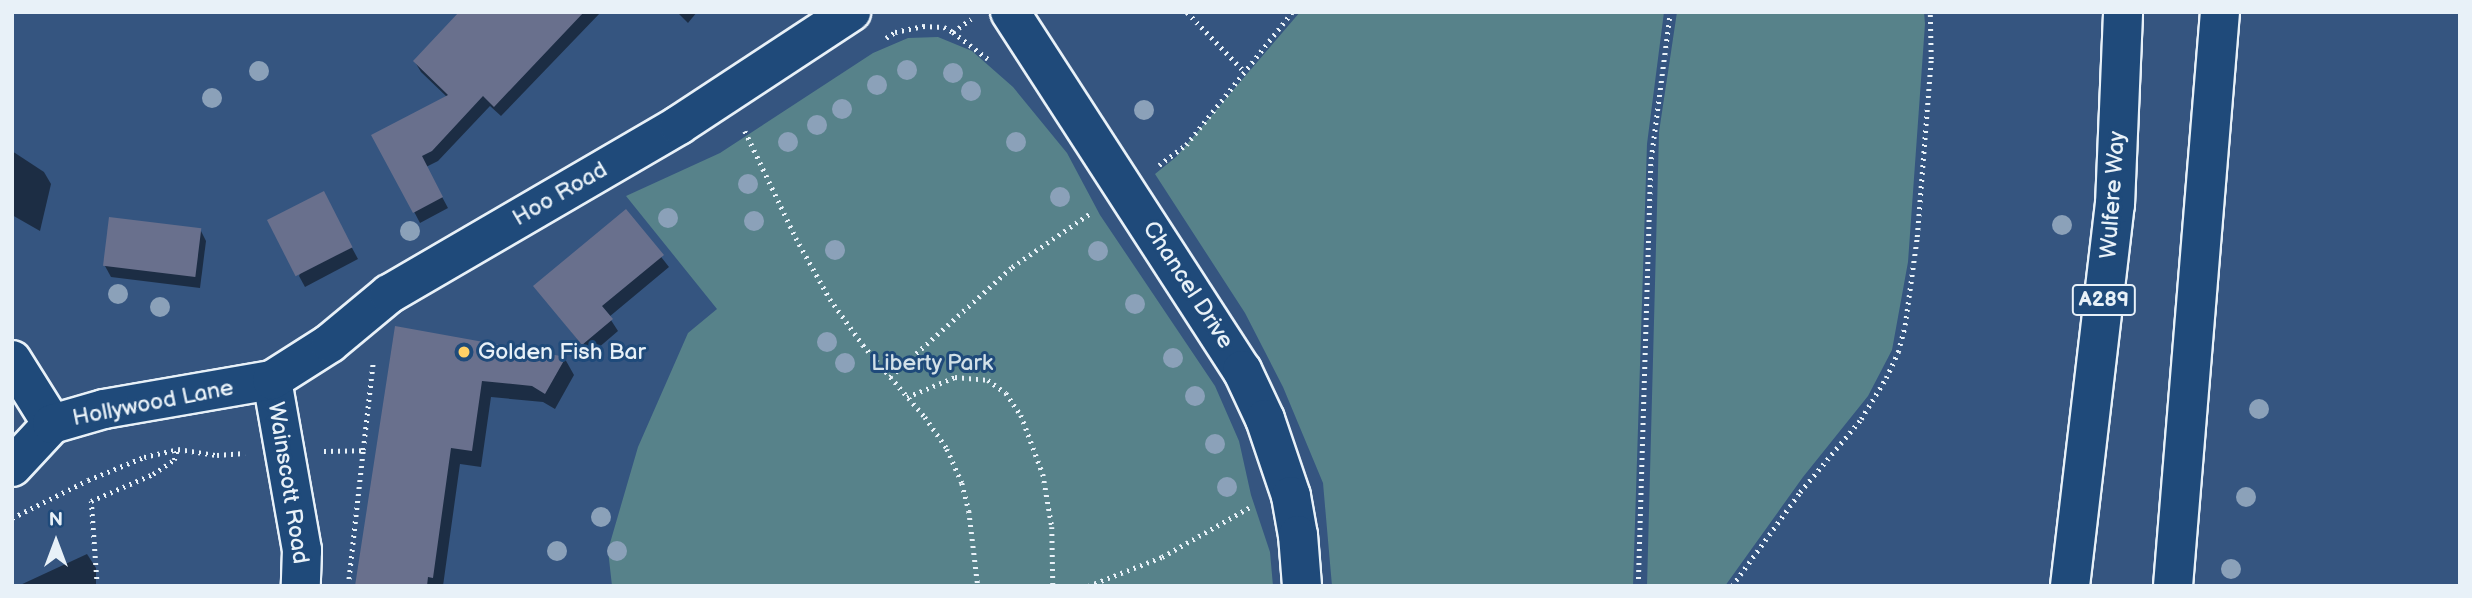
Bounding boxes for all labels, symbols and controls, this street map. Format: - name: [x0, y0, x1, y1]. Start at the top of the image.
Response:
- street label: Wulfere Way: [2095, 130, 2131, 260]
- street label: Hoo Road: [508, 156, 612, 232]
- street label: Chancel Drive: [1137, 216, 1239, 354]
- road number: A289: [2071, 282, 2137, 318]
- place label: Golden Fish Bar: [478, 338, 646, 366]
- marker: Golden Fish Bar: [456, 344, 472, 360]
- park label: Liberty Park: [870, 349, 994, 377]
- street label: Hollywood Lane: [70, 374, 236, 432]
- street label: Wainscott Road: [262, 400, 314, 566]
- north arrow: [21, 507, 91, 577]
- text: N: [49, 509, 63, 532]

